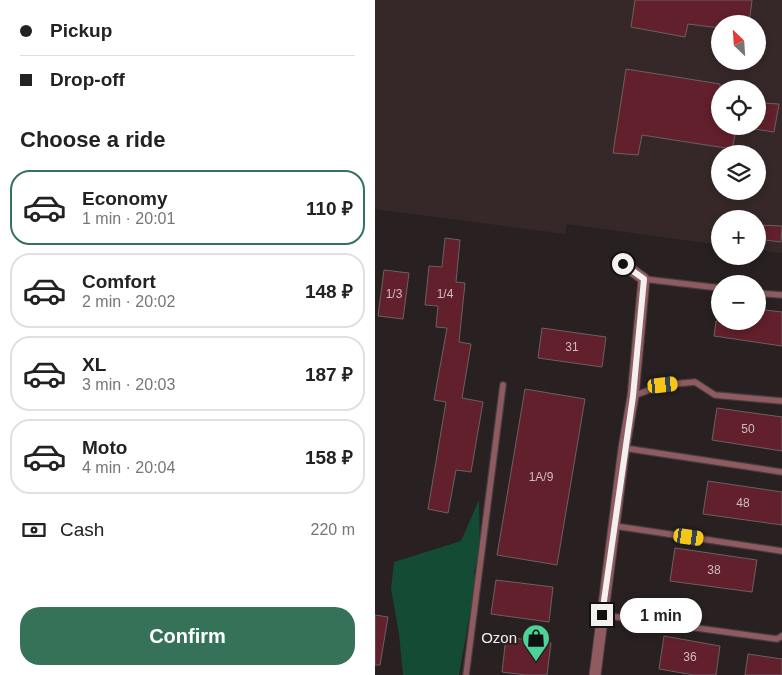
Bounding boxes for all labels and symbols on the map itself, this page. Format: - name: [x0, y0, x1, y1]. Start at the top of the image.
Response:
- north arrow: [711, 15, 766, 70]
- route start: [612, 253, 634, 275]
- house number: 1/3: [386, 287, 403, 301]
- house number: 1/4: [437, 287, 454, 301]
- house number: 31: [565, 340, 579, 354]
- car: [647, 376, 678, 394]
- house number: 50: [741, 422, 755, 436]
- house number: 1А/9: [529, 470, 554, 484]
- house number: 48: [736, 496, 750, 510]
- car: [673, 527, 704, 547]
- house number: 38: [707, 563, 721, 577]
- callout: 1 min: [619, 598, 702, 632]
- route end: [591, 604, 613, 626]
- shop icon: Ozon: [521, 623, 551, 662]
- place label: Ozon: [481, 629, 517, 646]
- house number: 36: [683, 650, 697, 664]

